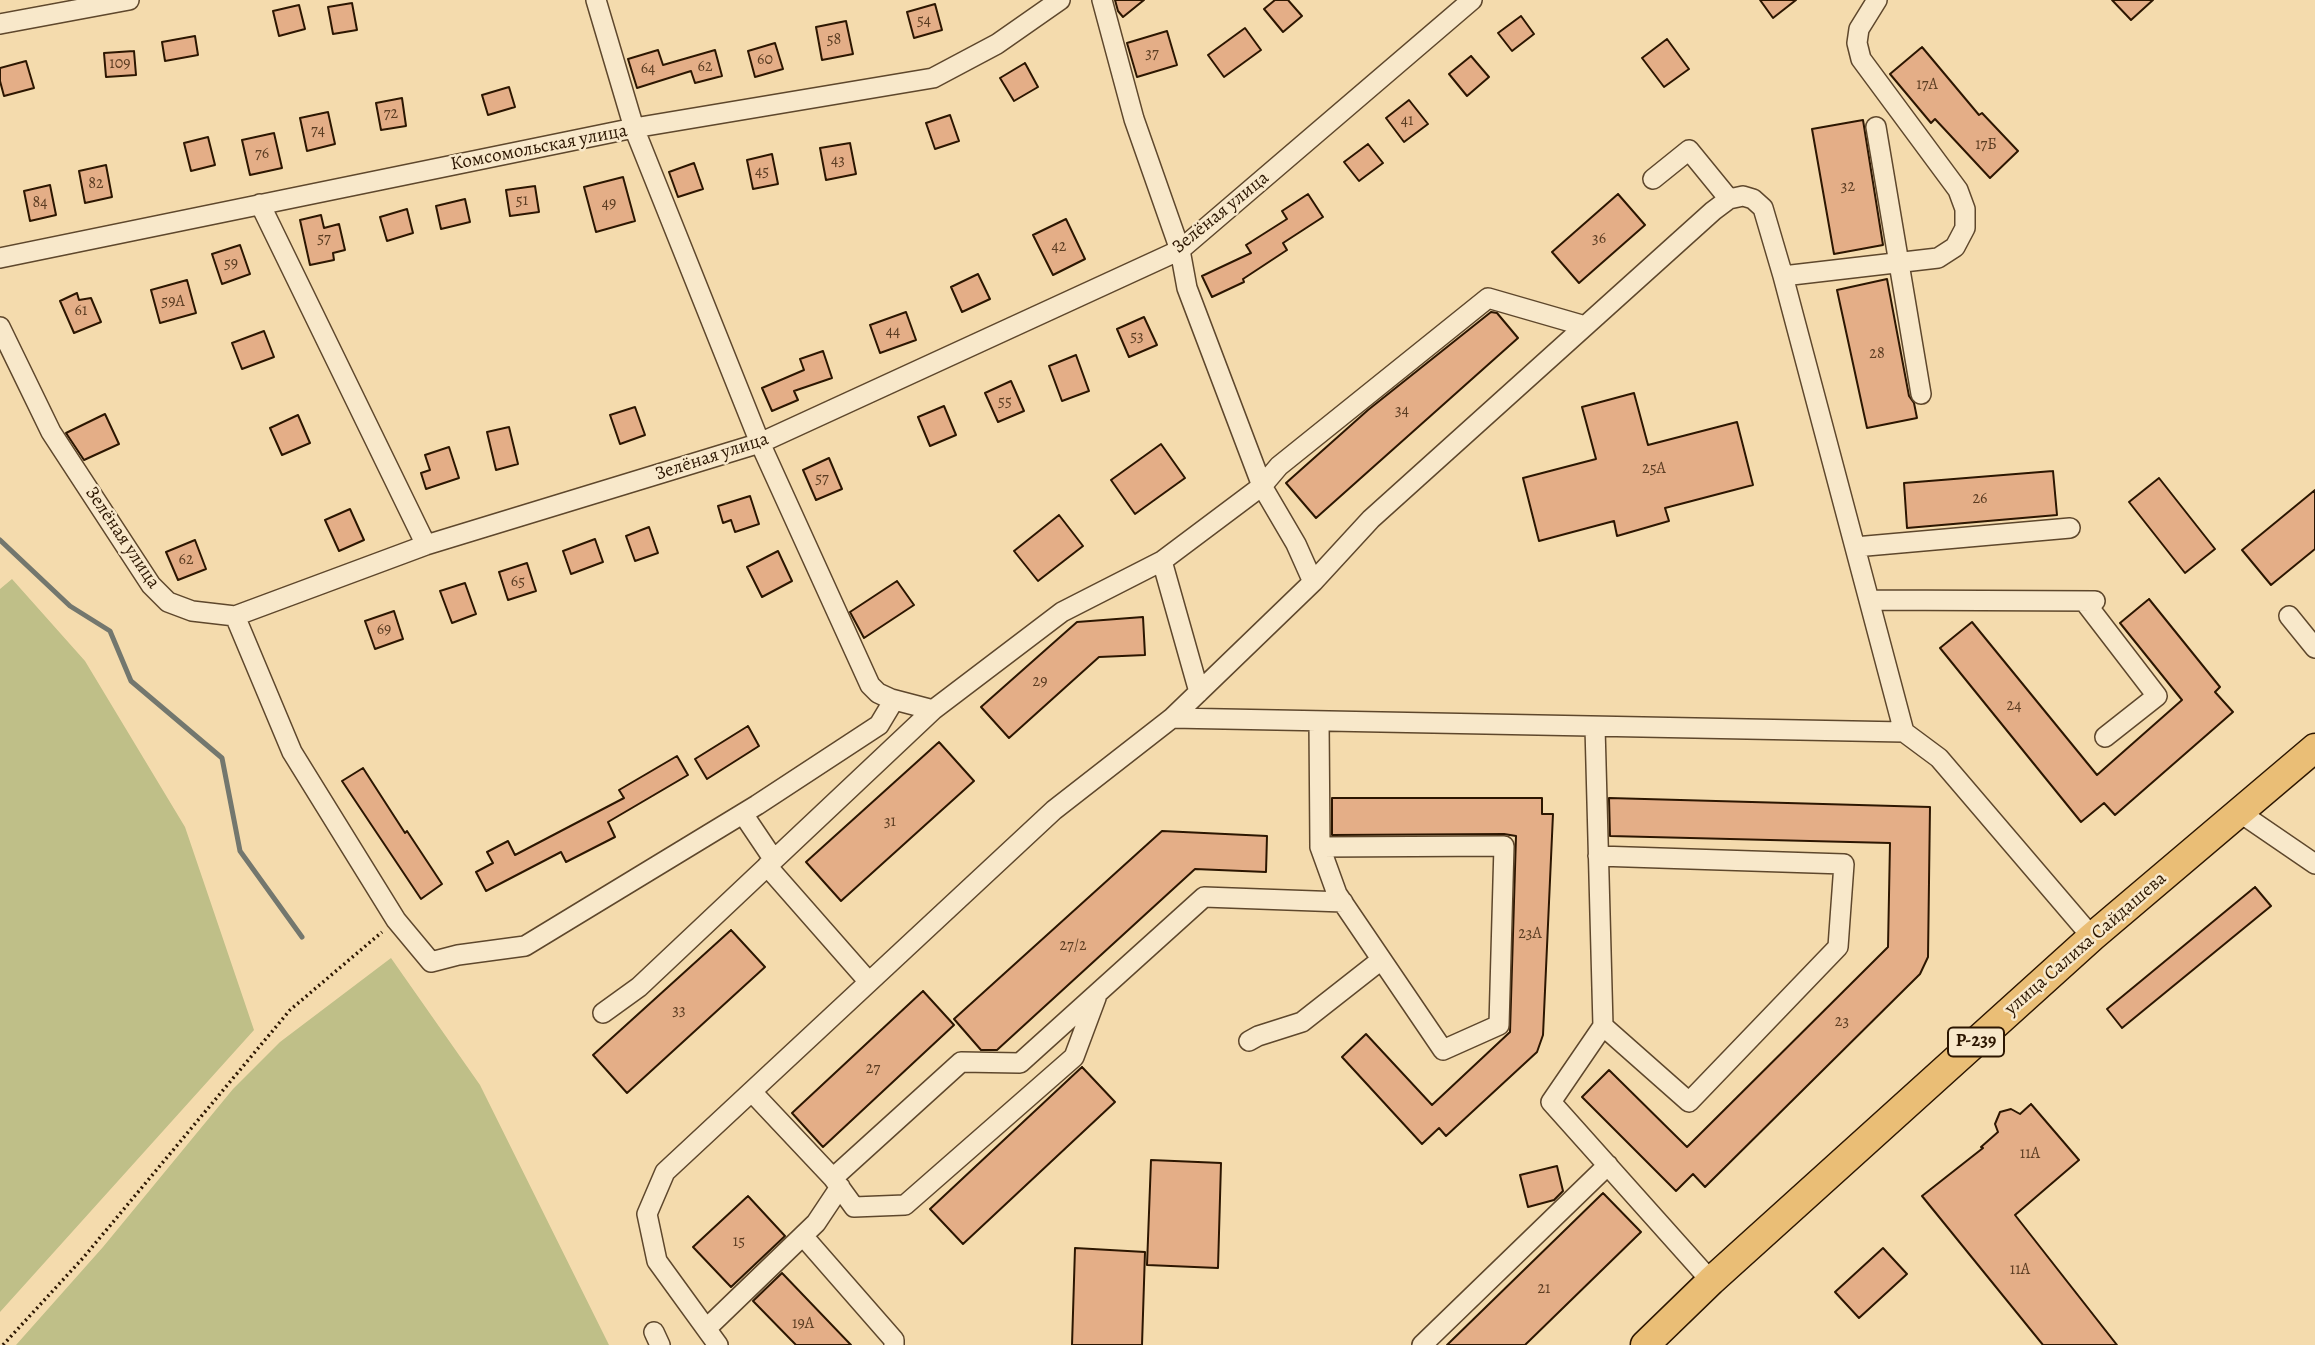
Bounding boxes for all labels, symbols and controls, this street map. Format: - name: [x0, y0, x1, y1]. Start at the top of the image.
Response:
- house number: 54: [917, 11, 931, 31]
- house number: 58: [827, 30, 841, 50]
- house number: 37: [1145, 44, 1159, 64]
- house number: 60: [757, 50, 773, 70]
- house number: 109: [109, 54, 131, 74]
- house number: 62: [698, 57, 712, 77]
- house number: 64: [641, 59, 655, 79]
- house number: 17А: [1916, 75, 1938, 95]
- house number: 72: [384, 104, 398, 124]
- house number: 41: [1401, 111, 1413, 131]
- street label: Комсомольская улица: [449, 120, 629, 176]
- house number: 74: [311, 121, 325, 141]
- house number: 17Б: [1975, 135, 1997, 155]
- house number: 76: [255, 144, 269, 164]
- house number: 43: [831, 151, 845, 171]
- house number: 45: [755, 162, 769, 182]
- street label: Зелёная улица: [1168, 167, 1274, 259]
- house number: 82: [88, 174, 104, 194]
- house number: 32: [1841, 177, 1855, 197]
- house number: 51: [516, 191, 528, 211]
- house number: 84: [32, 193, 48, 213]
- house number: 49: [602, 194, 616, 214]
- house number: 57: [317, 229, 331, 249]
- house number: 36: [1592, 229, 1606, 249]
- house number: 42: [1052, 237, 1066, 257]
- house number: 59: [224, 254, 238, 274]
- house number: 59А: [161, 292, 185, 312]
- house number: 61: [75, 301, 87, 321]
- house number: 44: [886, 322, 900, 342]
- house number: 53: [1130, 327, 1144, 347]
- house number: 28: [1869, 344, 1885, 364]
- house number: 55: [998, 392, 1012, 412]
- house number: 34: [1395, 401, 1409, 421]
- street label: Зелёная улица: [652, 428, 772, 486]
- house number: 25А: [1642, 459, 1666, 479]
- house number: 57: [815, 469, 829, 489]
- street label: Зелёная улица: [80, 483, 164, 593]
- house number: 26: [1973, 489, 1987, 509]
- house number: 62: [179, 550, 193, 570]
- house number: 65: [511, 572, 525, 592]
- house number: 69: [377, 620, 391, 640]
- house number: 29: [1033, 672, 1047, 692]
- house number: 24: [2007, 696, 2021, 716]
- house number: 31: [884, 812, 896, 832]
- street label: улица Салиха Сайдашева: [2000, 868, 2172, 1020]
- house number: 23А: [1518, 924, 1542, 944]
- house number: 27/2: [1059, 936, 1087, 956]
- house number: 33: [672, 1001, 686, 1021]
- house number: 23: [1835, 1012, 1849, 1032]
- road number: Р-239: [1948, 1028, 2004, 1056]
- house number: 27: [866, 1059, 880, 1079]
- house number: 11А: [2020, 1144, 2040, 1164]
- house number: 15: [733, 1232, 745, 1252]
- house number: 11А: [2010, 1260, 2030, 1280]
- house number: 21: [1537, 1279, 1551, 1299]
- house number: 19А: [792, 1314, 814, 1334]

